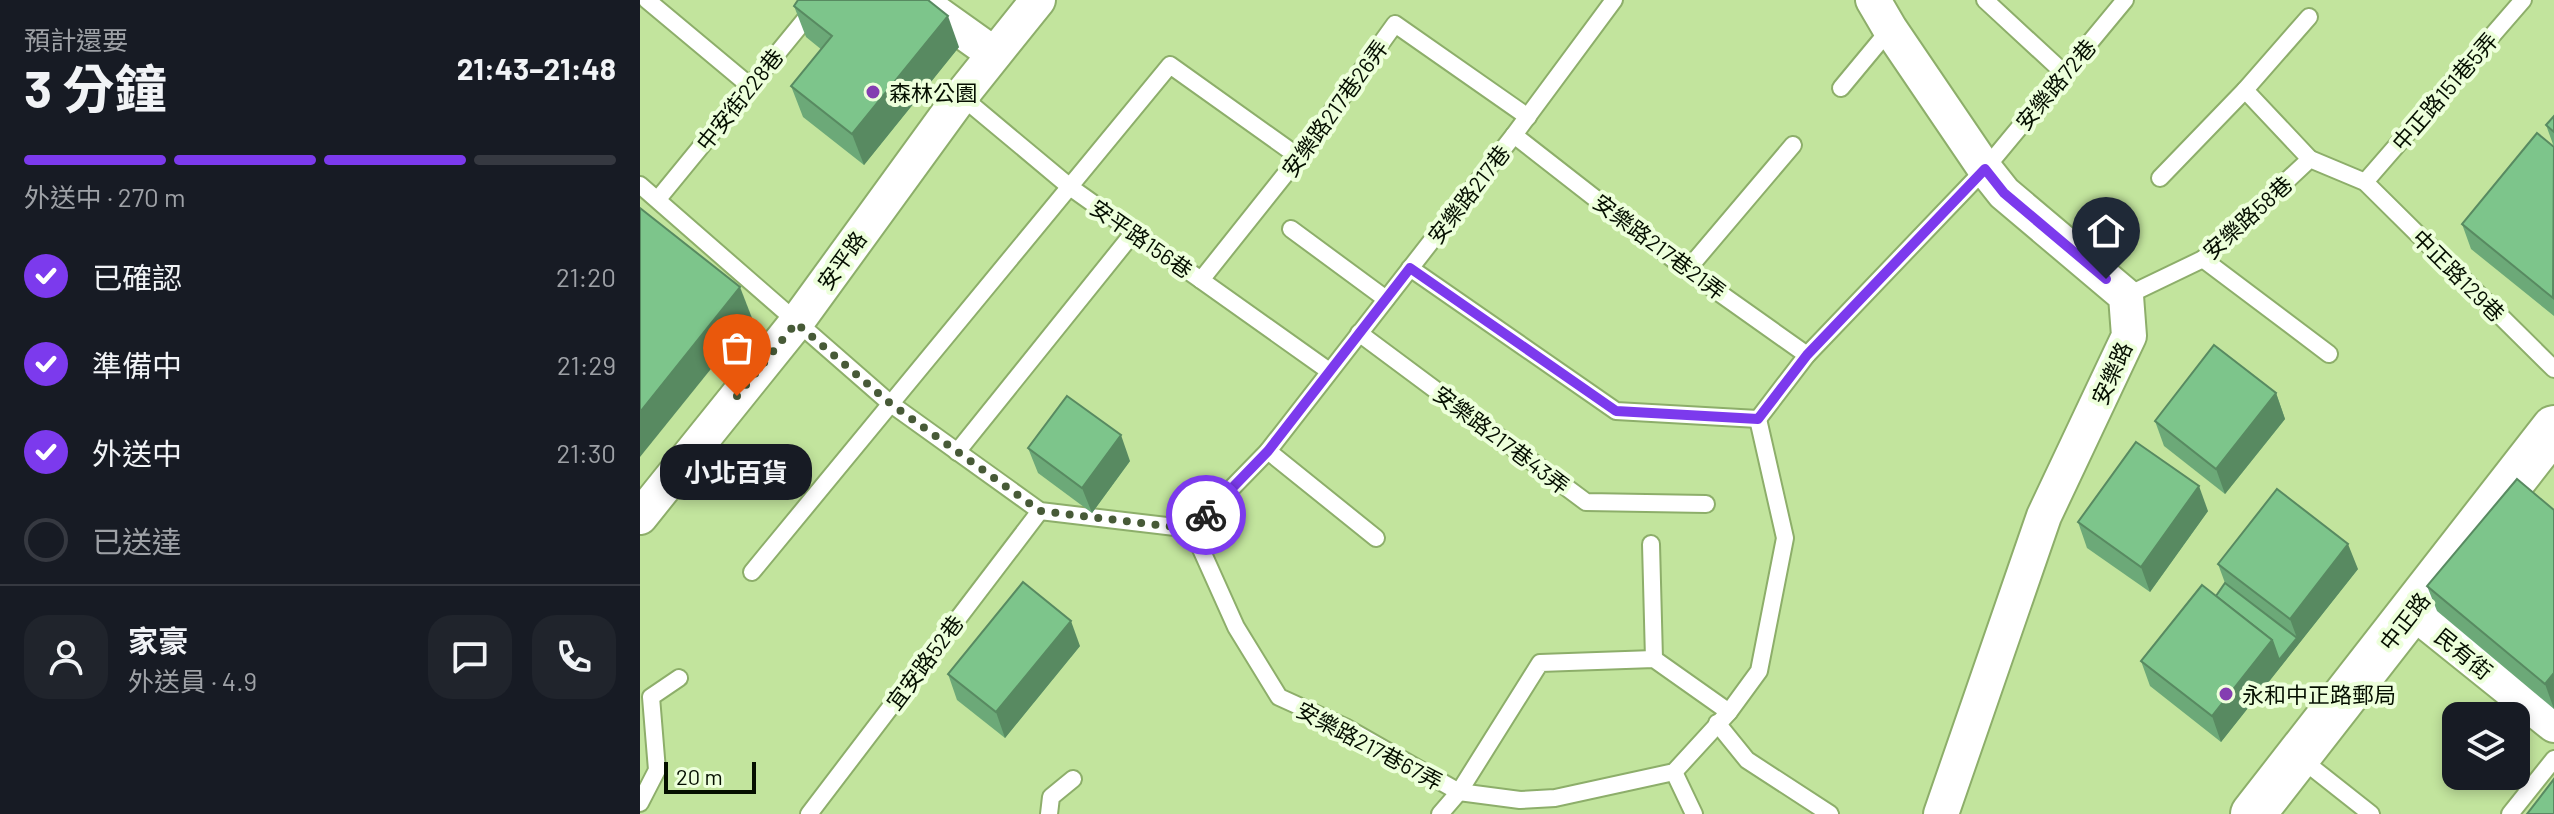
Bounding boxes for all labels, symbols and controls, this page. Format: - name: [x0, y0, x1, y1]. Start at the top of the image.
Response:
- text: 預計還要: [24, 24, 128, 55]
- street label: 中正路151巷5弄: [2386, 27, 2502, 155]
- street label: 安樂路72巷: [2010, 33, 2100, 135]
- street label: 安樂路217巷26弄: [1276, 35, 1392, 181]
- street label: 中安街228巷: [690, 43, 788, 155]
- text: 21:43–21:48: [457, 50, 616, 86]
- text: 3 分鐘: [24, 56, 166, 118]
- place label: 森林公園: [889, 79, 977, 105]
- marker: 森林公園: [864, 83, 882, 101]
- street label: 安樂路217巷: [1422, 140, 1514, 248]
- street label: 安樂路58巷: [2197, 170, 2297, 264]
- text: 外送中 · 270 m: [24, 181, 186, 212]
- street label: 安樂路217巷21弄: [1589, 188, 1731, 304]
- street label: 安平路156巷: [1086, 193, 1198, 283]
- pin: [2072, 197, 2140, 279]
- icon: home: [2084, 209, 2128, 253]
- street label: 中正路129巷: [2408, 224, 2510, 326]
- street label: 安平路: [811, 226, 871, 294]
- icon: check: [24, 254, 68, 298]
- text: 已確認: [92, 259, 182, 295]
- text: 21:20: [556, 261, 616, 292]
- pin: [703, 314, 771, 396]
- icon: bag: [715, 326, 759, 370]
- street label: 安樂路: [2086, 338, 2136, 408]
- icon: check: [24, 342, 68, 386]
- text: 準備中: [92, 347, 182, 383]
- text: 21:29: [557, 349, 616, 380]
- street label: 安樂路217巷43弄: [1429, 380, 1575, 498]
- icon: check: [24, 430, 68, 474]
- text: 外送中: [92, 435, 182, 471]
- text: 21:30: [556, 437, 616, 468]
- callout: 小北百貨: [661, 444, 813, 500]
- text: 小北百貨: [684, 456, 788, 487]
- courier: [1166, 475, 1246, 555]
- icon: bike: [1184, 493, 1228, 537]
- text: 已送達: [92, 523, 182, 559]
- street label: 中正路: [2373, 587, 2435, 655]
- street label: 宜安路52巷: [880, 610, 968, 714]
- button: person: [24, 615, 108, 699]
- button: chat: [428, 615, 512, 699]
- button: phone: [532, 615, 616, 699]
- text: 家豪: [128, 622, 188, 658]
- street label: 民有街: [2430, 622, 2498, 684]
- text: 外送員 · 4.9: [128, 665, 257, 696]
- place label: 永和中正路郵局: [2242, 681, 2396, 707]
- marker: 永和中正路郵局: [2217, 685, 2235, 703]
- street label: 安樂路217巷67弄: [1293, 696, 1447, 794]
- map controls: [2442, 702, 2530, 790]
- button: layers: [2442, 702, 2530, 790]
- scale bar: [664, 758, 756, 794]
- text: 20 m: [676, 763, 723, 789]

